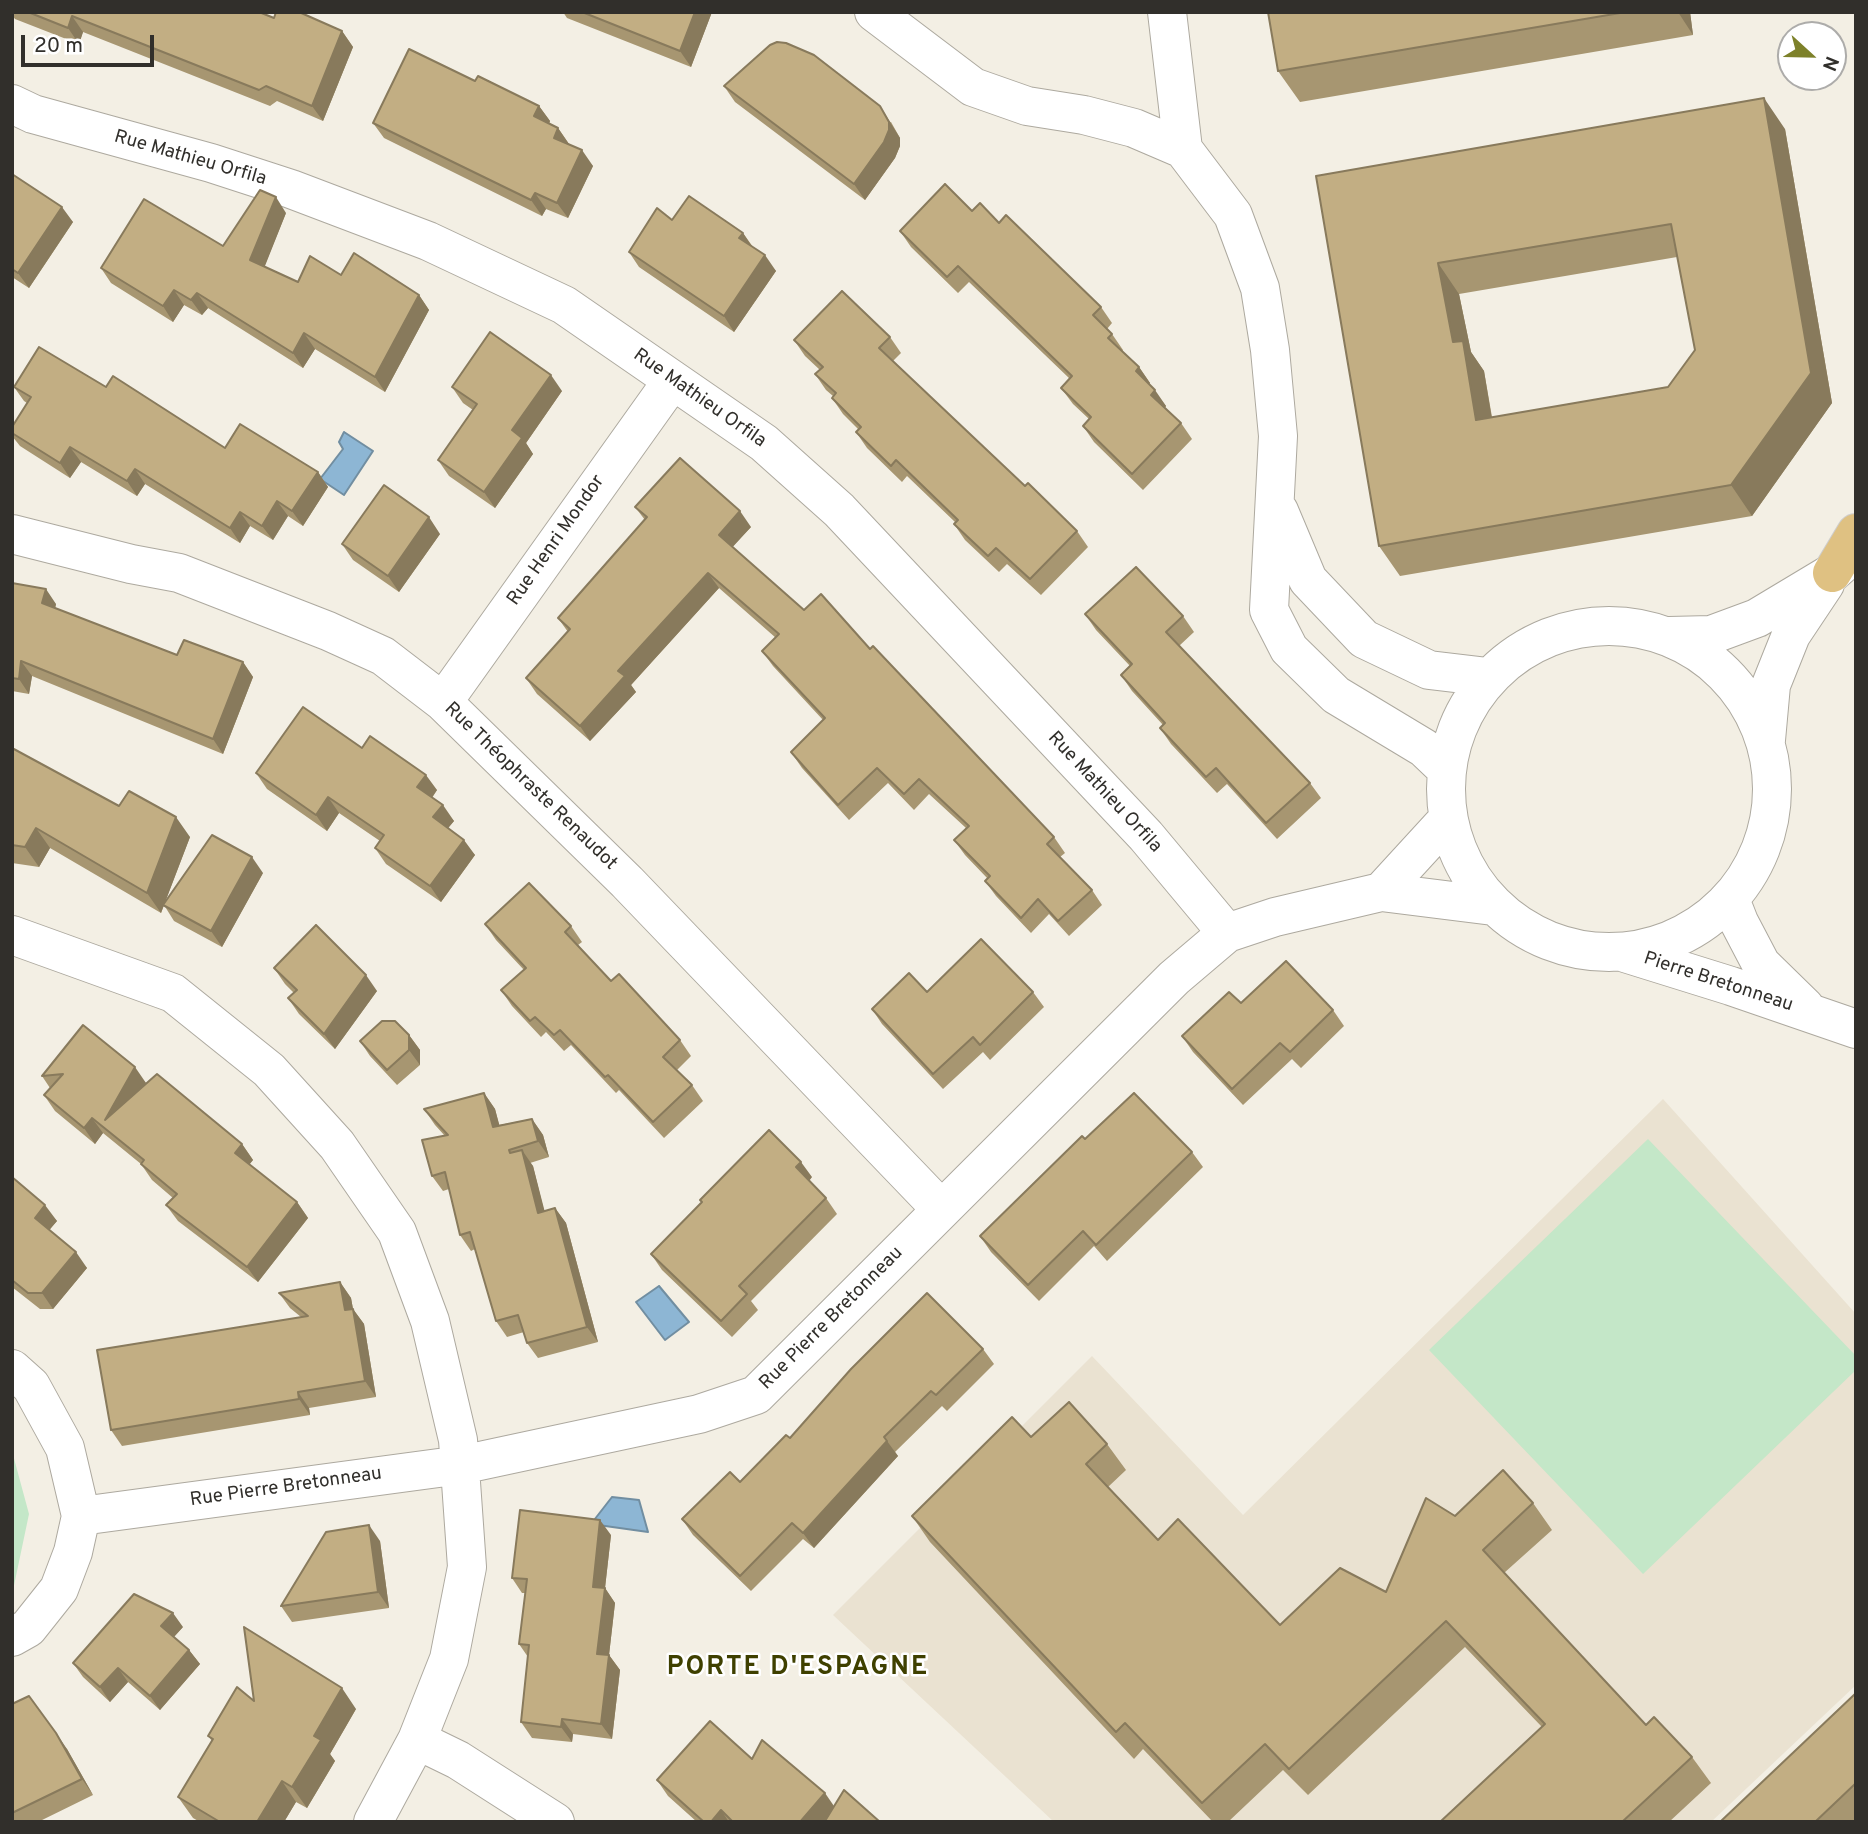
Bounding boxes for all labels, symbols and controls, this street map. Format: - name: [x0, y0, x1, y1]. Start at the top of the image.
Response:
- scale bar: [24, 21, 158, 65]
- north arrow: [1777, 21, 1847, 91]
- text: 20 m: [34, 33, 83, 60]
- text: N: [1816, 52, 1843, 74]
- street label: Rue Mathieu Orfila: [111, 126, 269, 192]
- street label: Rue Mathieu Orfila: [628, 345, 770, 453]
- street label: Rue Henri Mondor: [503, 471, 611, 611]
- street label: Rue Théophraste Renaudot: [439, 698, 621, 876]
- street label: Rue Mathieu Orfila: [1042, 728, 1166, 858]
- street label: Pierre Bretonneau: [1640, 948, 1796, 1018]
- street label: Rue Pierre Bretonneau: [756, 1243, 908, 1395]
- street label: Rue Pierre Bretonneau: [189, 1463, 383, 1513]
- district label: PORTE D'ESPAGNE: [669, 1653, 927, 1685]

